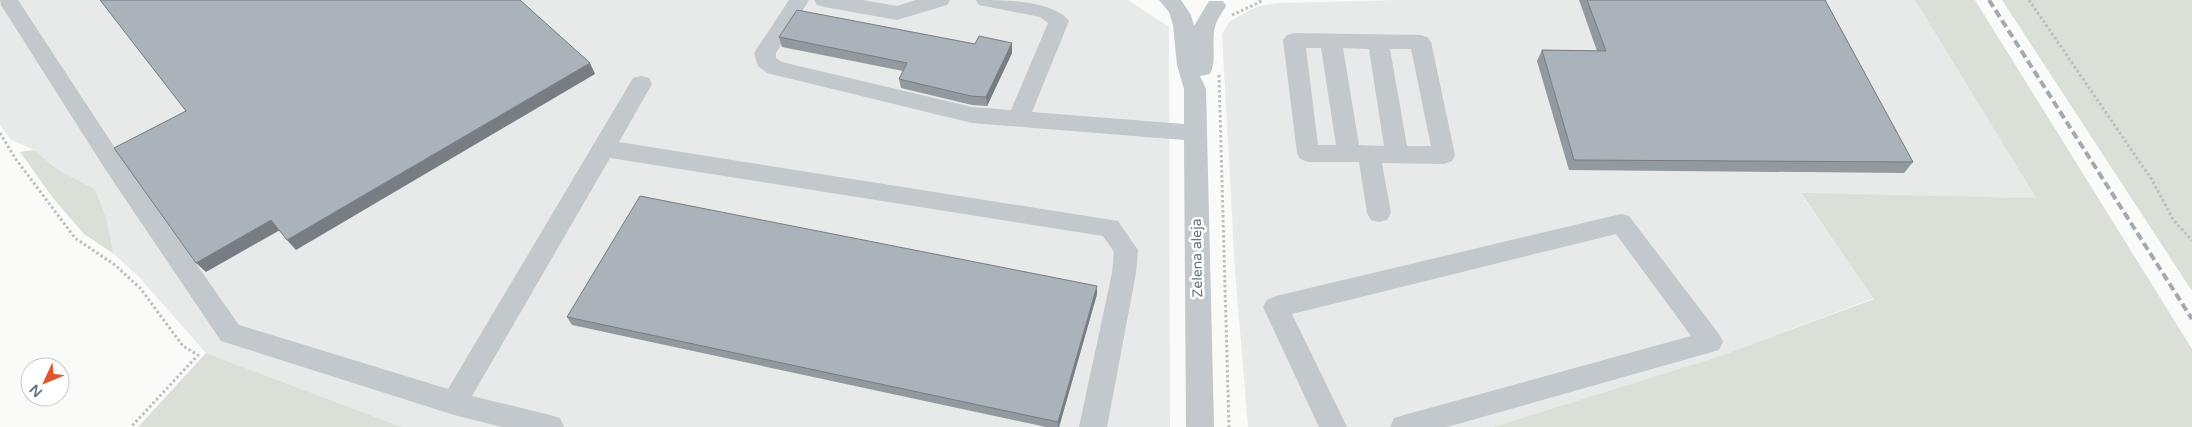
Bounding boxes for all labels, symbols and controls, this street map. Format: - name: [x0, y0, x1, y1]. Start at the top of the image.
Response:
- street label: Zelena aleja: [1188, 218, 1206, 298]
- north arrow: [20, 357, 70, 407]
- text: N: [26, 381, 46, 401]

